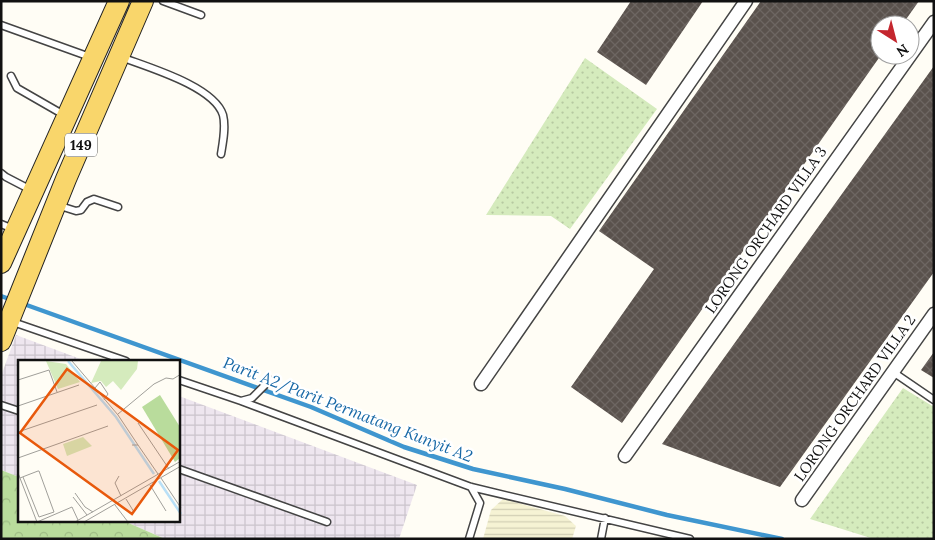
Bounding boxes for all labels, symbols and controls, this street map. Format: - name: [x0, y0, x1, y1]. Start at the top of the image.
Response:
- north arrow: [870, 15, 920, 65]
- text: N: [893, 40, 912, 61]
- road number: 149: [65, 134, 97, 156]
- street label: LORONG ORCHARD VILLA 3: [701, 143, 831, 317]
- street label: LORONG ORCHARD VILLA 2: [790, 311, 919, 485]
- water label: Parit A2/Parit Permatang Kunyit A2: [220, 352, 475, 467]
- inset map: [18, 360, 180, 522]

